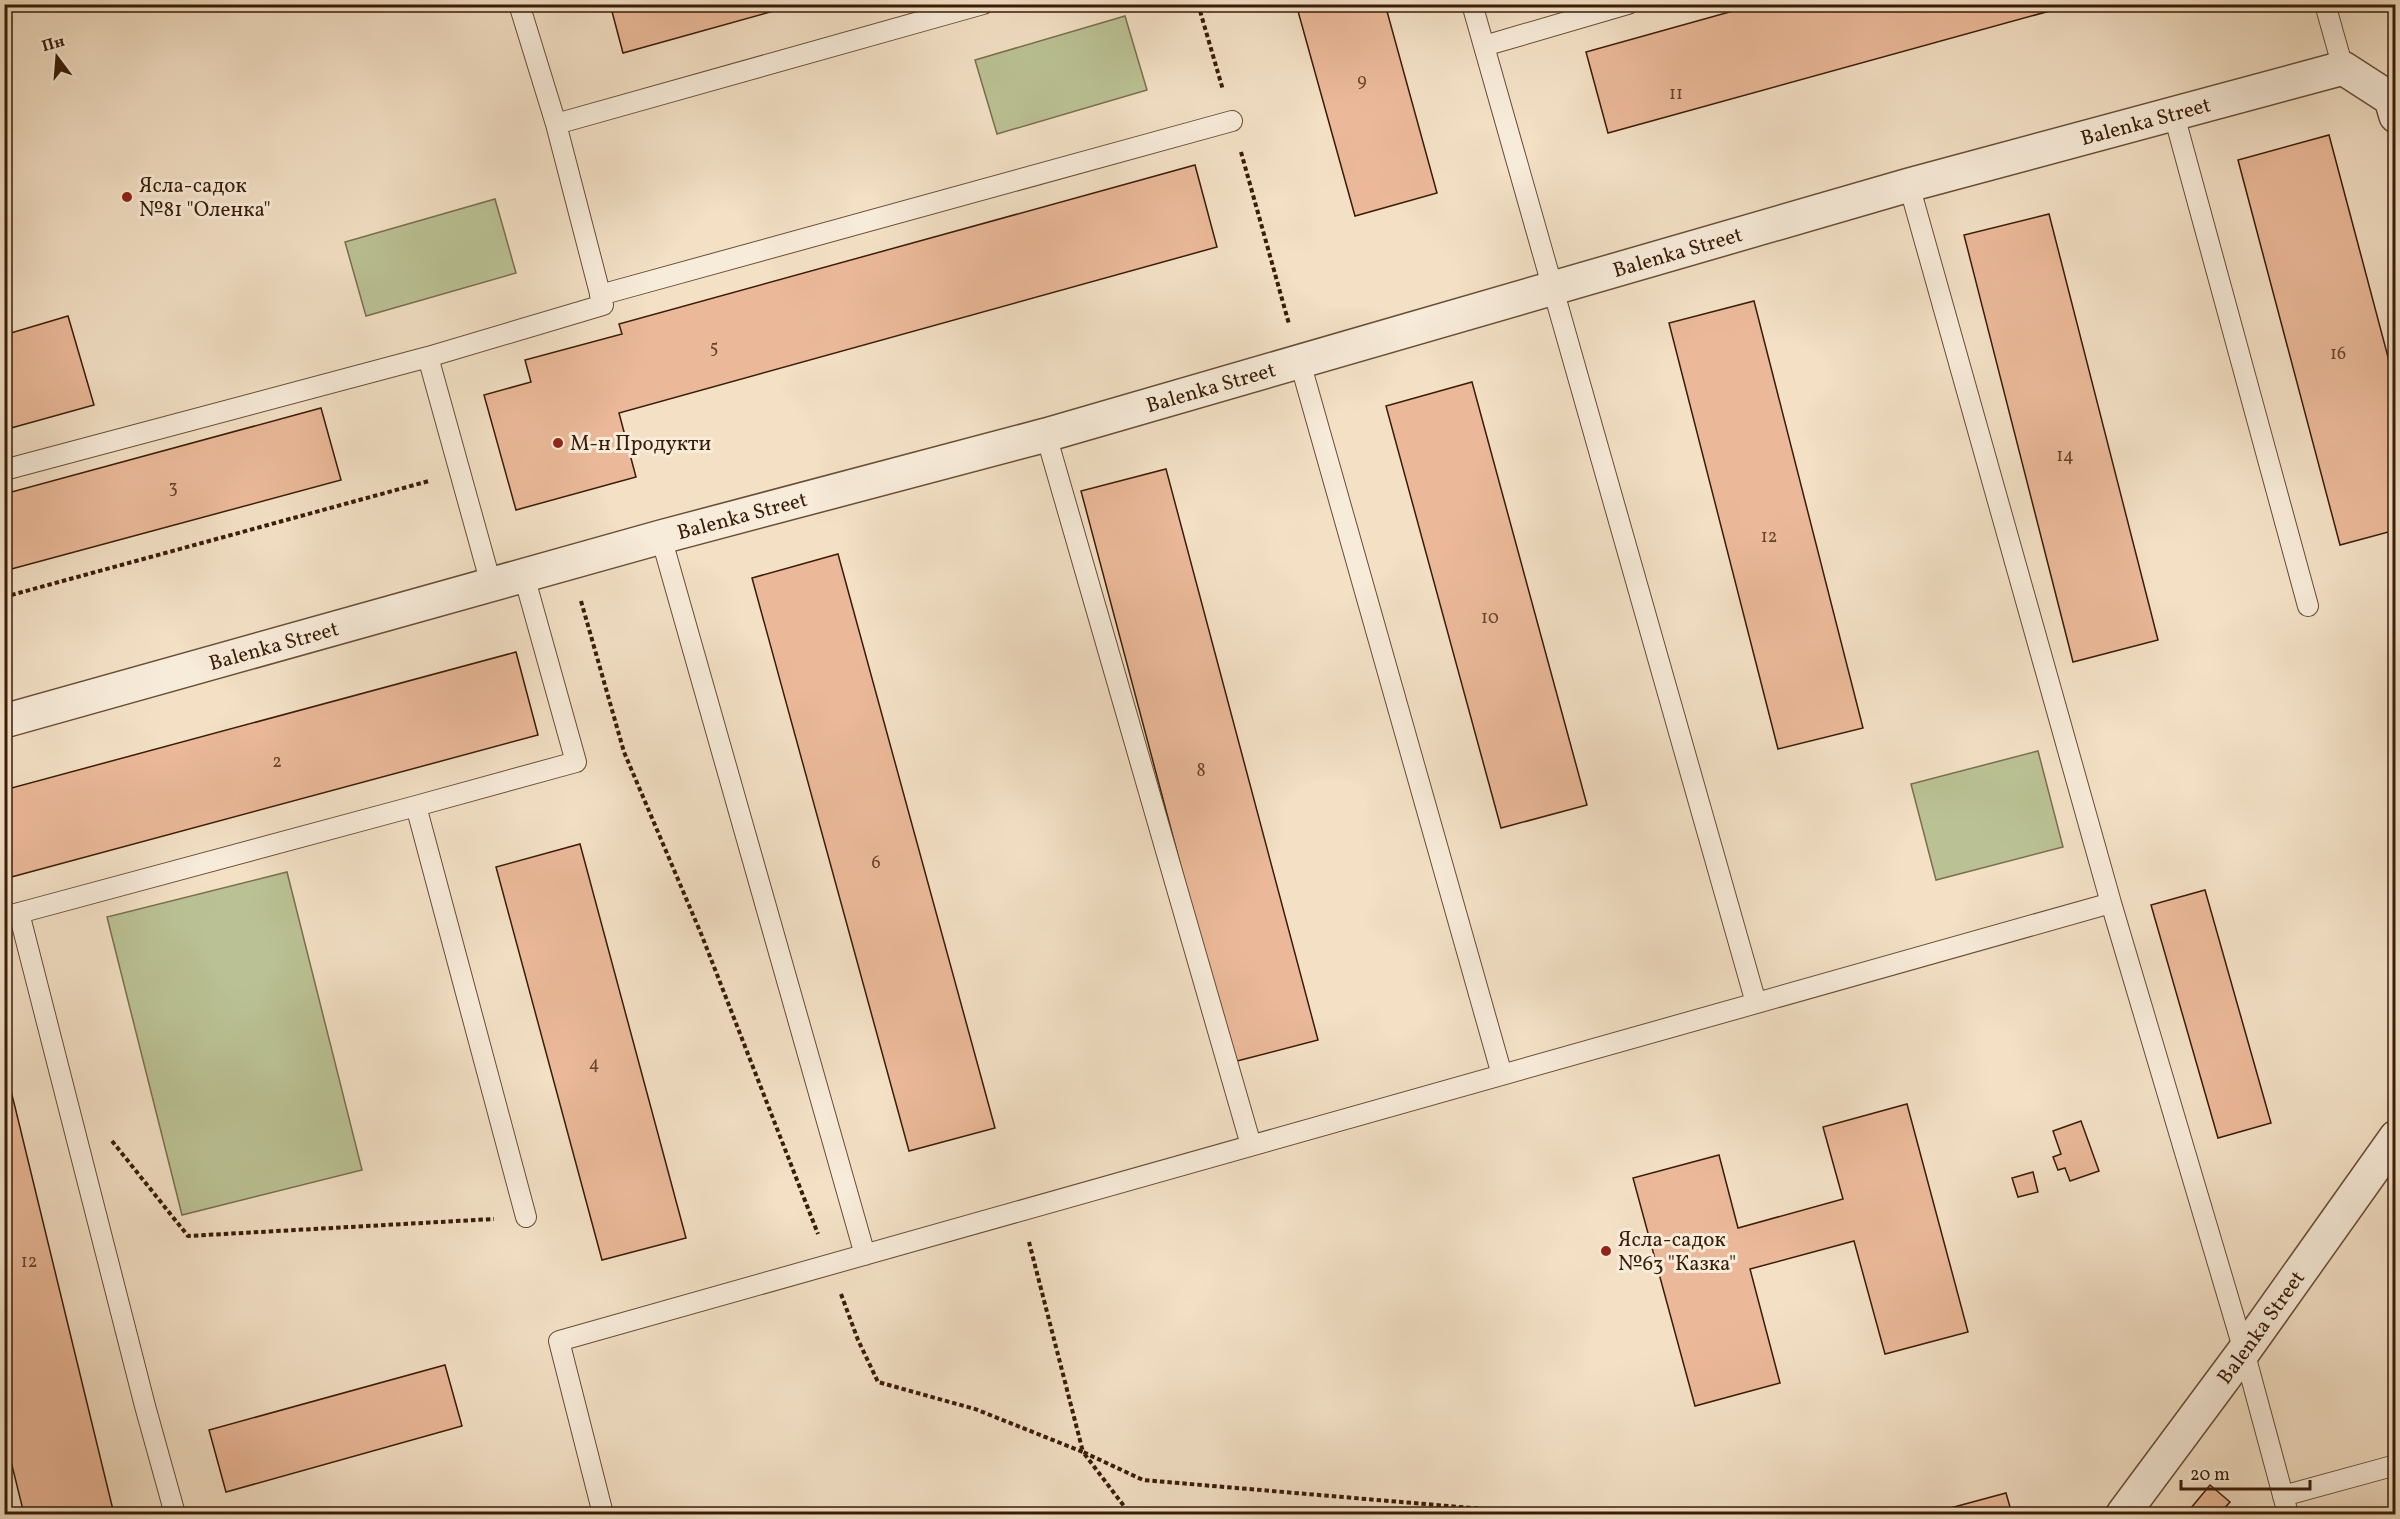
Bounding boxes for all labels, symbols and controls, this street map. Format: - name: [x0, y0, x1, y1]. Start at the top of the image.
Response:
- north arrow: [27, 27, 87, 87]
- text: Пн: [39, 31, 67, 58]
- house number: 9: [1357, 69, 1367, 94]
- house number: 11: [1669, 82, 1683, 107]
- street label: Balenka Street: [2078, 91, 2214, 154]
- place label: Ясла-садок №81 "Оленка": [139, 172, 271, 225]
- marker: Ясла-садок №81 "Оленка": [120, 190, 134, 204]
- street label: Balenka Street: [1610, 221, 1746, 286]
- house number: 5: [710, 336, 718, 361]
- house number: 16: [2330, 342, 2346, 367]
- street label: Balenka Street: [1143, 356, 1279, 421]
- place label: М-н Продукти: [570, 430, 711, 459]
- marker: М-н Продукти: [551, 436, 565, 450]
- house number: 14: [2056, 444, 2074, 469]
- house number: 3: [168, 476, 178, 501]
- street label: Balenka Street: [674, 486, 811, 548]
- house number: 12: [1761, 525, 1777, 550]
- house number: 10: [1481, 606, 1499, 631]
- street label: Balenka Street: [206, 615, 342, 679]
- house number: 2: [272, 750, 282, 775]
- house number: 8: [1196, 759, 1206, 784]
- house number: 6: [871, 851, 881, 876]
- house number: 4: [589, 1052, 599, 1077]
- place label: Ясла-садок №63 "Казка": [1618, 1226, 1736, 1279]
- marker: Ясла-садок №63 "Казка": [1599, 1244, 1613, 1258]
- house number: 12: [21, 1250, 37, 1275]
- street label: Balenka Street: [2211, 1265, 2313, 1391]
- scale bar: [2181, 1453, 2310, 1491]
- text: 20 m: [2190, 1463, 2230, 1488]

